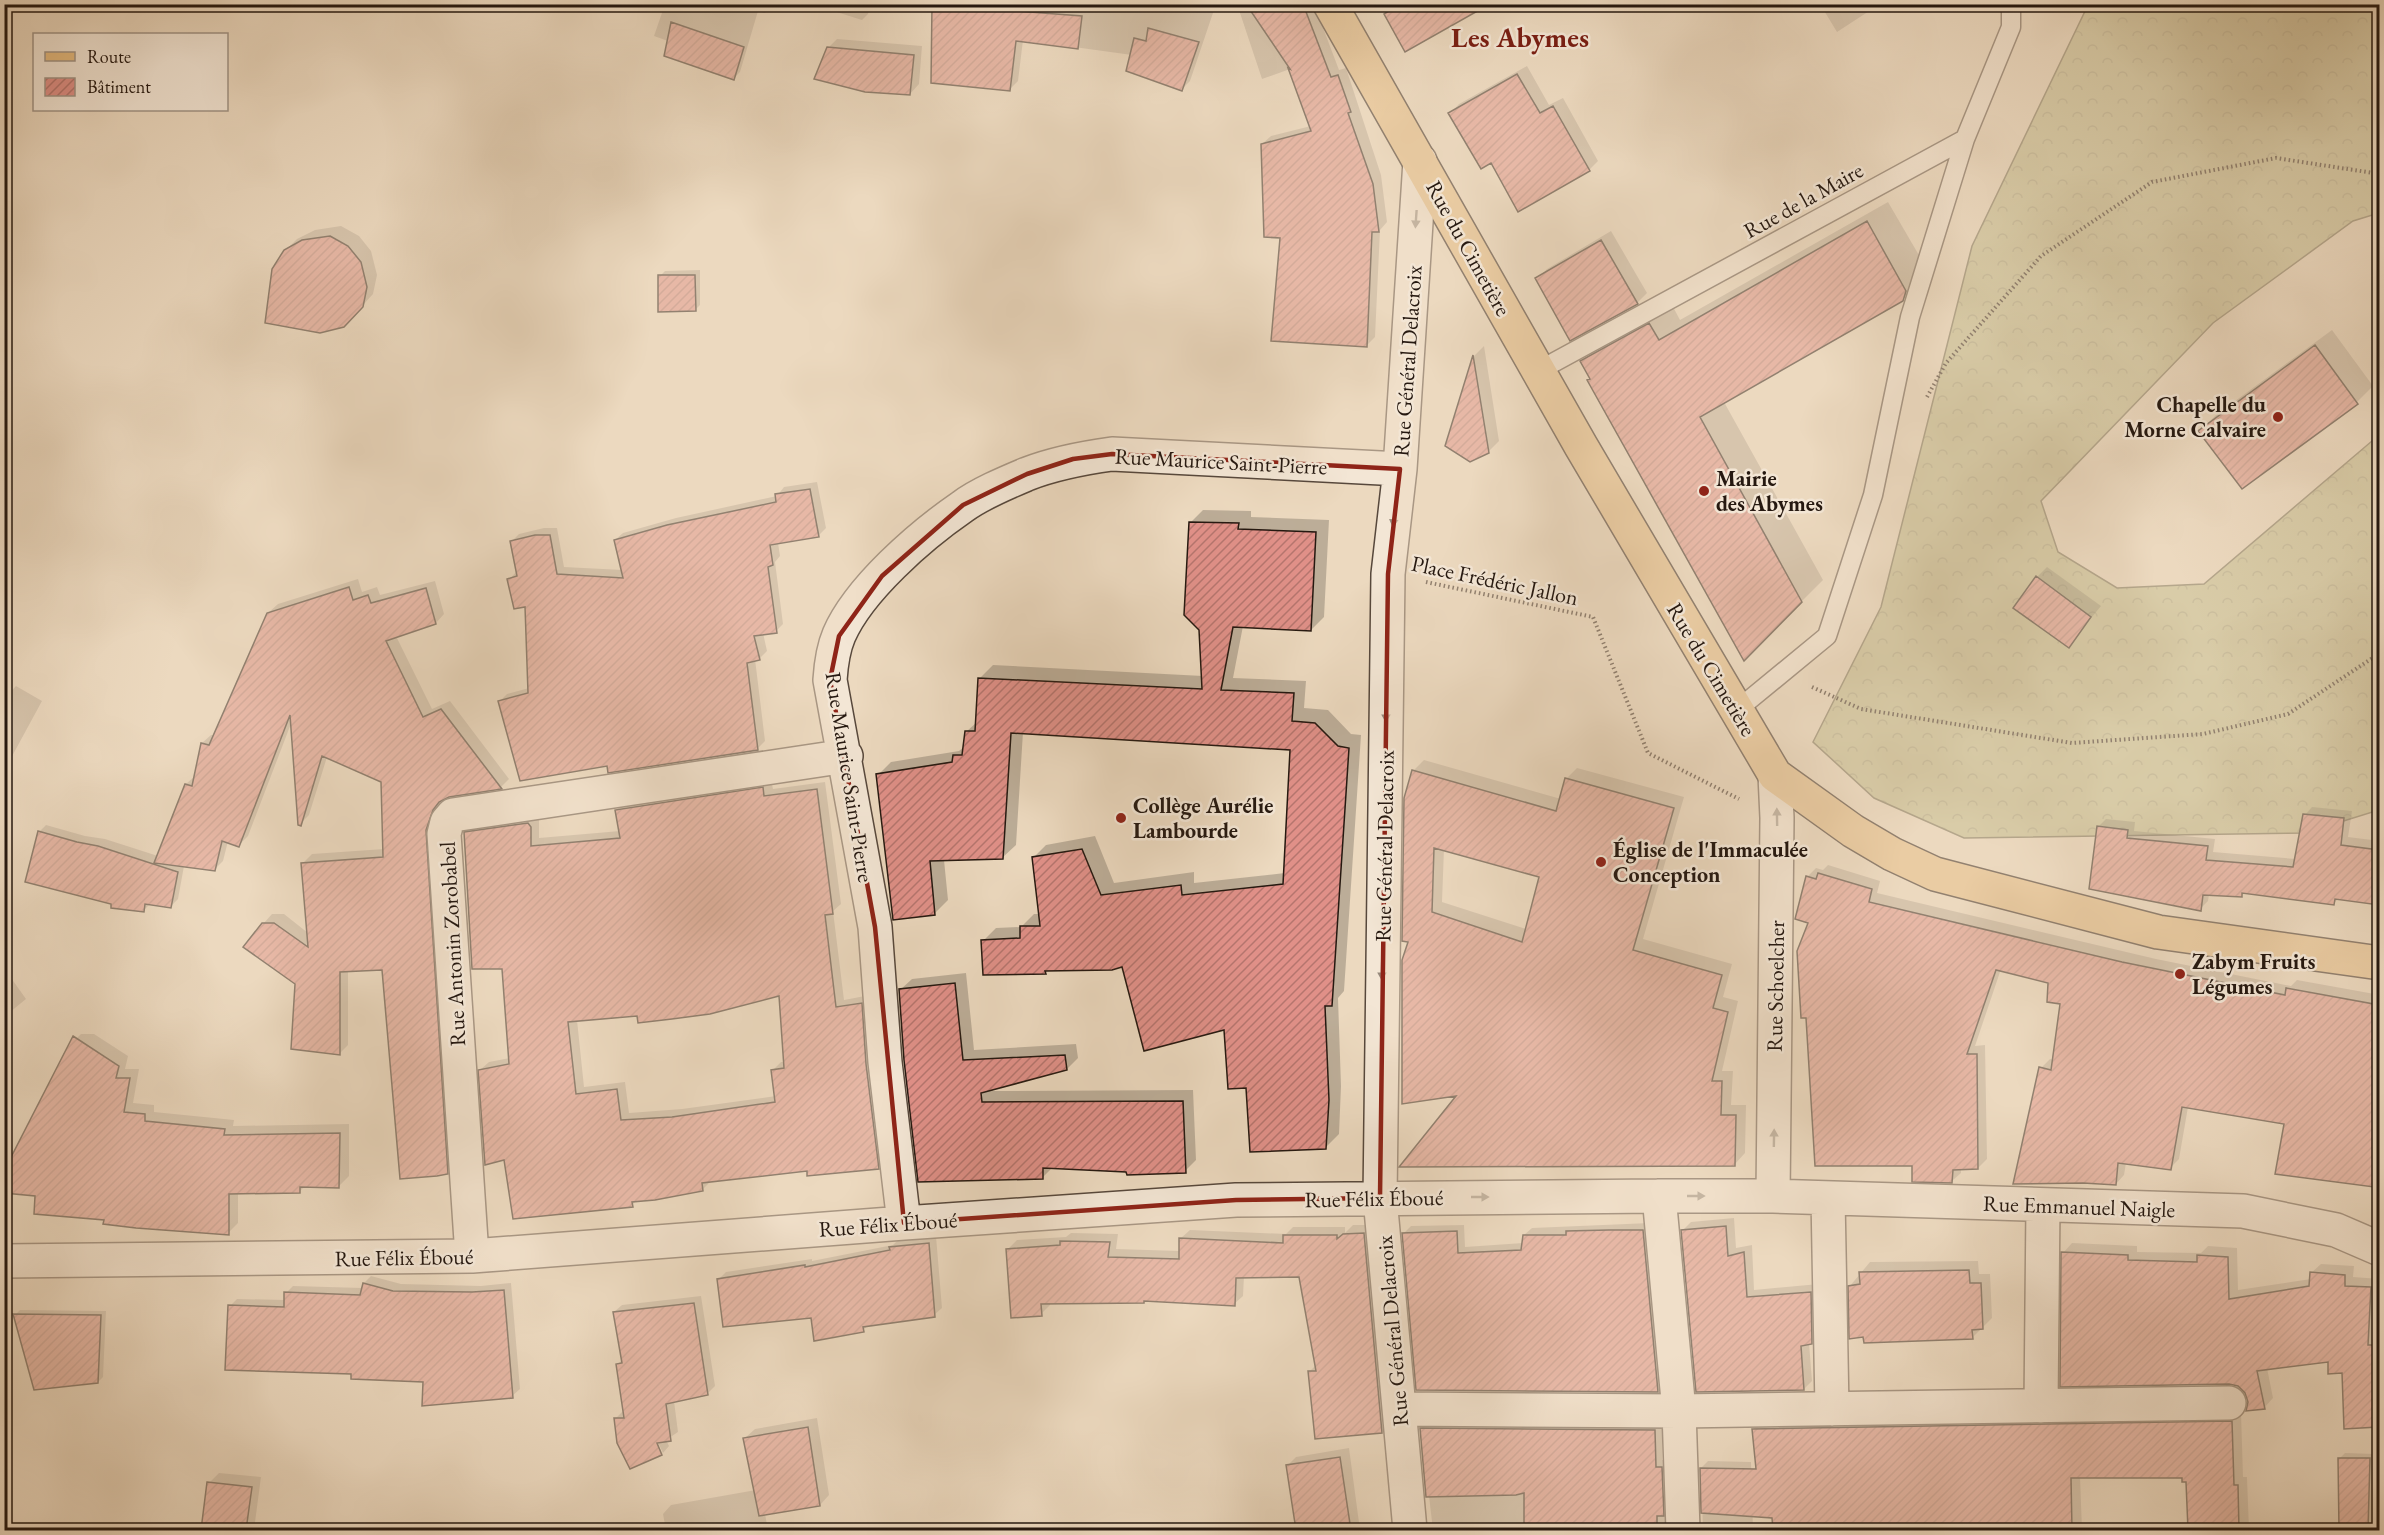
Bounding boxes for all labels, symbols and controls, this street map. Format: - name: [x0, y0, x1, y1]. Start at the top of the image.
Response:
- district label: Les Abymes: [1451, 19, 1589, 55]
- legend: [33, 33, 228, 111]
- text: Route: [87, 45, 131, 68]
- text: Bâtiment: [87, 75, 151, 98]
- street label: Rue de la Maire: [1738, 155, 1868, 245]
- street label: Rue du Cimetière: [1419, 175, 1518, 322]
- one-way arrow: [1411, 210, 1421, 229]
- street label: Rue Général Delacroix: [1386, 264, 1429, 458]
- place label: Chapelle du Morne Calvaire: [2124, 390, 2266, 444]
- marker: Chapelle du Morne Calvaire: [2271, 410, 2285, 424]
- street label: Rue Maurice Saint-Pierre: [1114, 441, 1328, 482]
- place label: Mairie des Abymes: [1716, 464, 1823, 518]
- marker: Mairie des Abymes: [1697, 484, 1711, 498]
- one-way arrow: [1390, 509, 1399, 528]
- street label: Place Frédéric Jallon: [1409, 549, 1581, 612]
- street label: Rue du Cimetière: [1660, 597, 1763, 742]
- street label: Rue Maurice Saint-Pierre: [819, 670, 881, 885]
- one-way arrow: [1381, 703, 1391, 722]
- street label: Rue Général Delacroix: [1368, 749, 1401, 942]
- place label: Collège Aurélie Lambourde: [1133, 791, 1274, 845]
- one-way arrow: [1772, 807, 1781, 826]
- marker: Collège Aurélie Lambourde: [1114, 811, 1128, 825]
- place label: Église de l'Immaculée Conception: [1613, 835, 1808, 889]
- street label: Rue Antonin Zorobabel: [433, 841, 472, 1047]
- marker: Église de l'Immaculée Conception: [1594, 855, 1608, 869]
- street label: Rue Schoelcher: [1760, 919, 1791, 1052]
- place label: Zabym Fruits Légumes: [2192, 947, 2316, 1001]
- one-way arrow: [1378, 961, 1387, 980]
- marker: Zabym Fruits Légumes: [2173, 967, 2187, 981]
- one-way arrow: [1769, 1128, 1778, 1147]
- street label: Rue Félix Éboué: [1304, 1183, 1444, 1214]
- street label: Rue Emmanuel Naigle: [1982, 1189, 2176, 1224]
- one-way arrow: [1686, 1191, 1705, 1201]
- one-way arrow: [1471, 1192, 1490, 1202]
- street label: Rue Félix Éboué: [818, 1205, 959, 1244]
- street label: Rue Général Delacroix: [1370, 1234, 1415, 1428]
- street label: Rue Félix Éboué: [334, 1242, 474, 1273]

